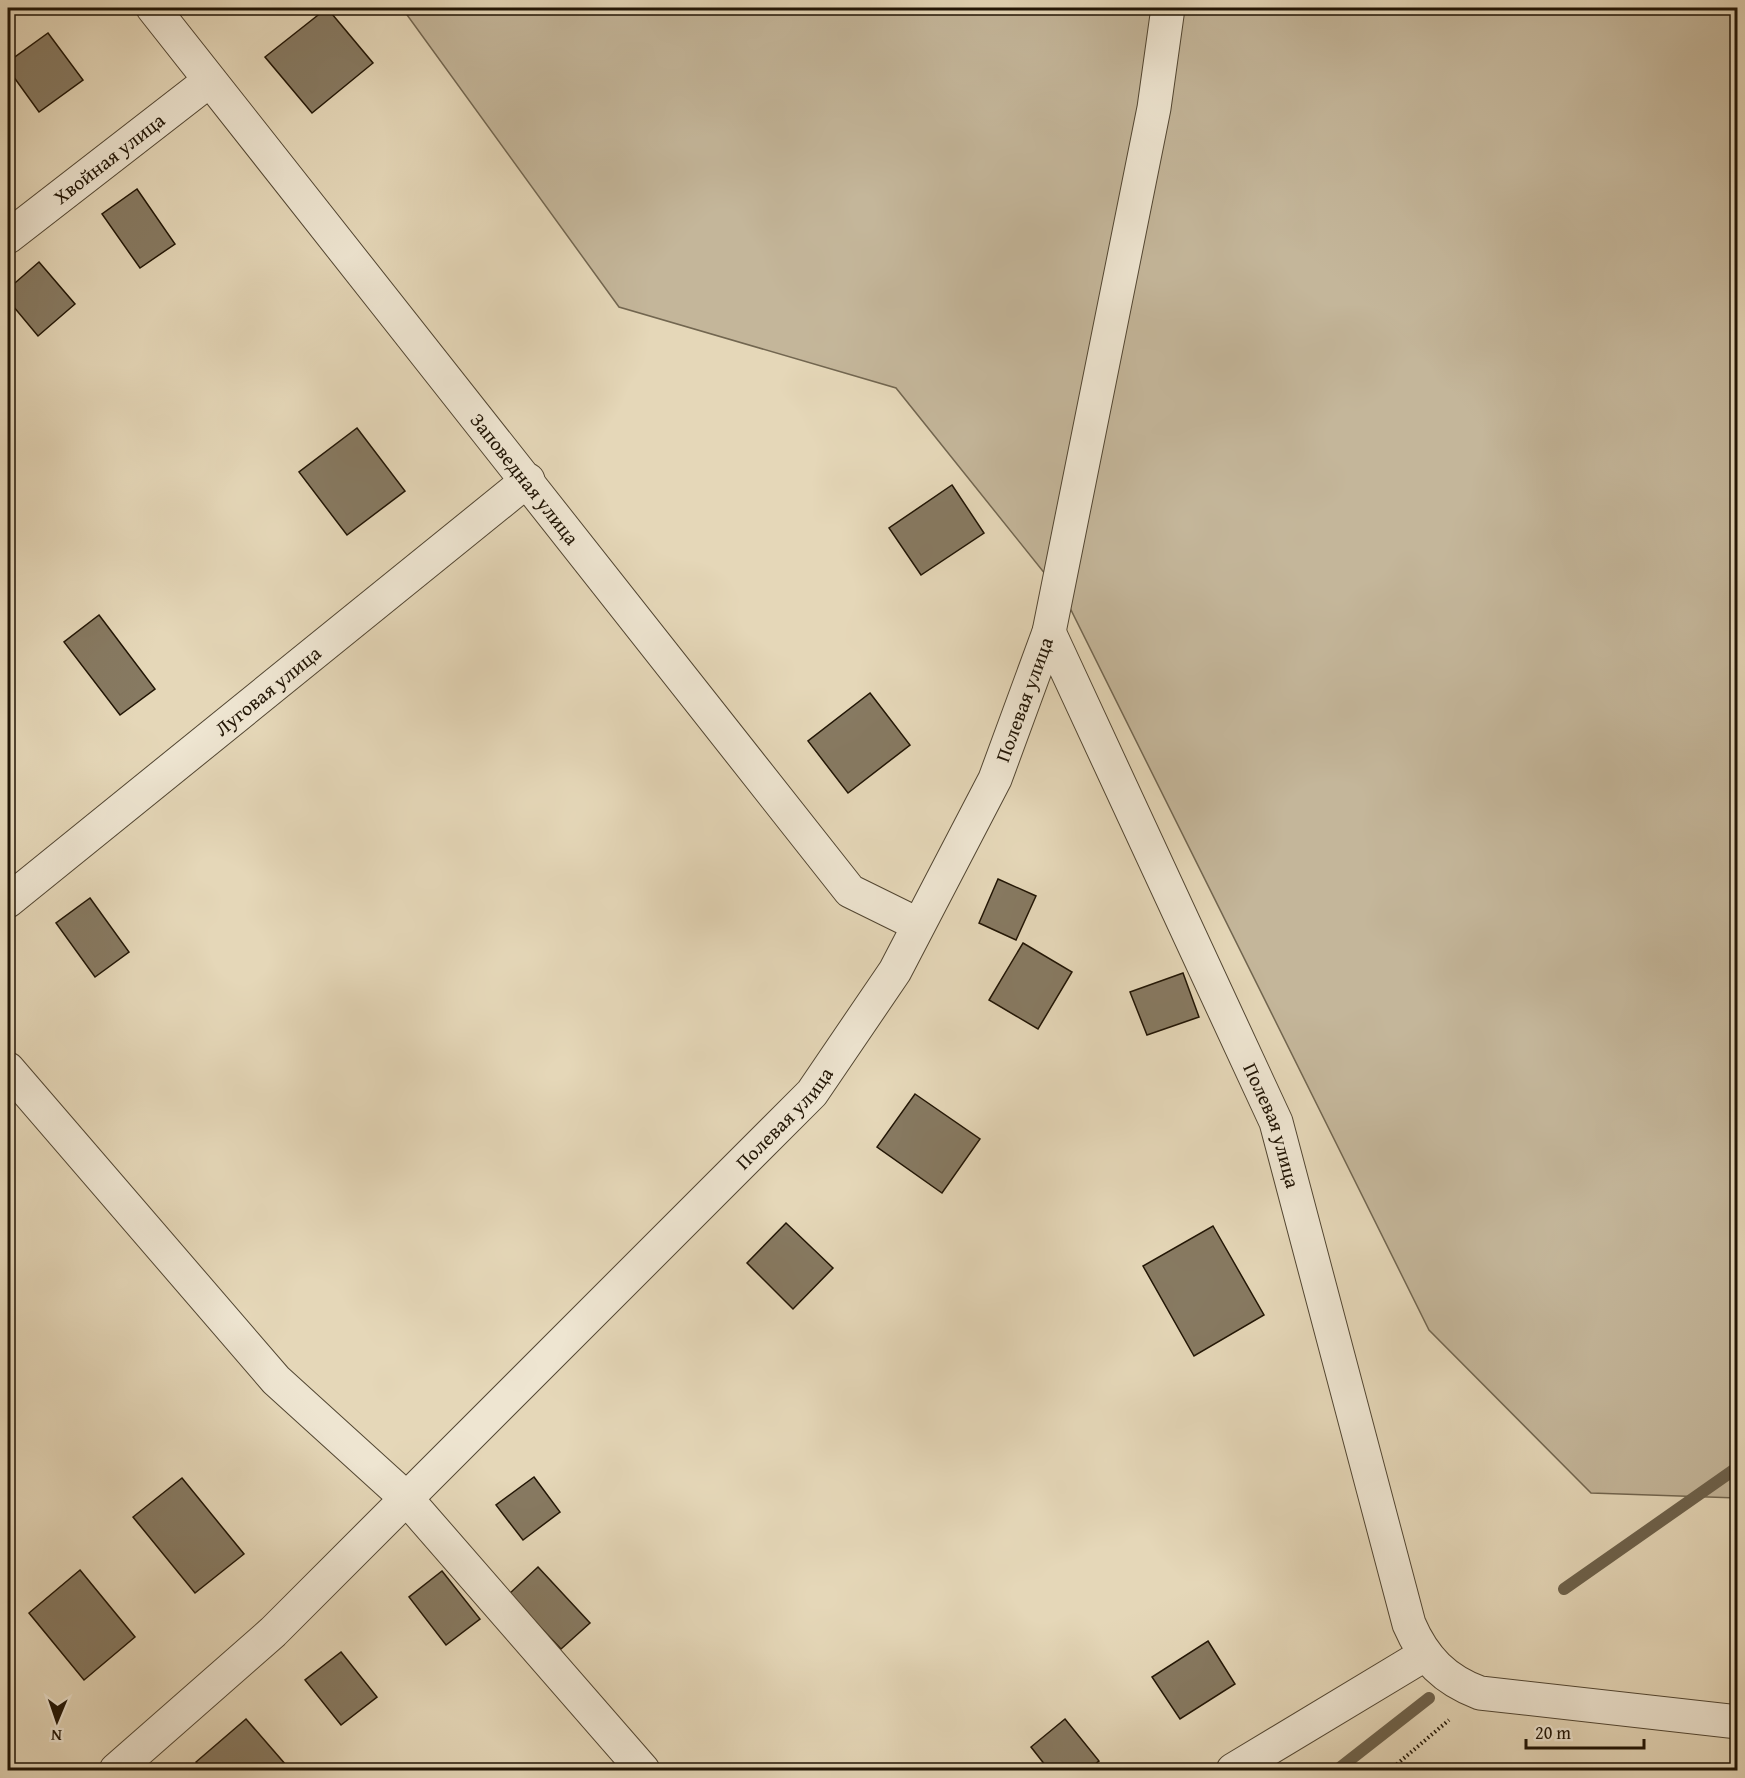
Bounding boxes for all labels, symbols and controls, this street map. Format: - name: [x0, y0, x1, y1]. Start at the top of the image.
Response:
- street label: Хвойная улица: [47, 105, 171, 211]
- street label: Заповедная улица: [464, 406, 587, 551]
- street label: Полевая улица: [987, 632, 1060, 766]
- street label: Луговая улица: [208, 638, 327, 742]
- street label: Полевая улица: [1237, 1058, 1308, 1191]
- street label: Полевая улица: [729, 1061, 840, 1176]
- north arrow: [27, 1691, 87, 1751]
- scale bar: [1526, 1712, 1644, 1750]
- text: 20 m: [1535, 1719, 1571, 1746]
- text: N: [50, 1724, 62, 1748]

